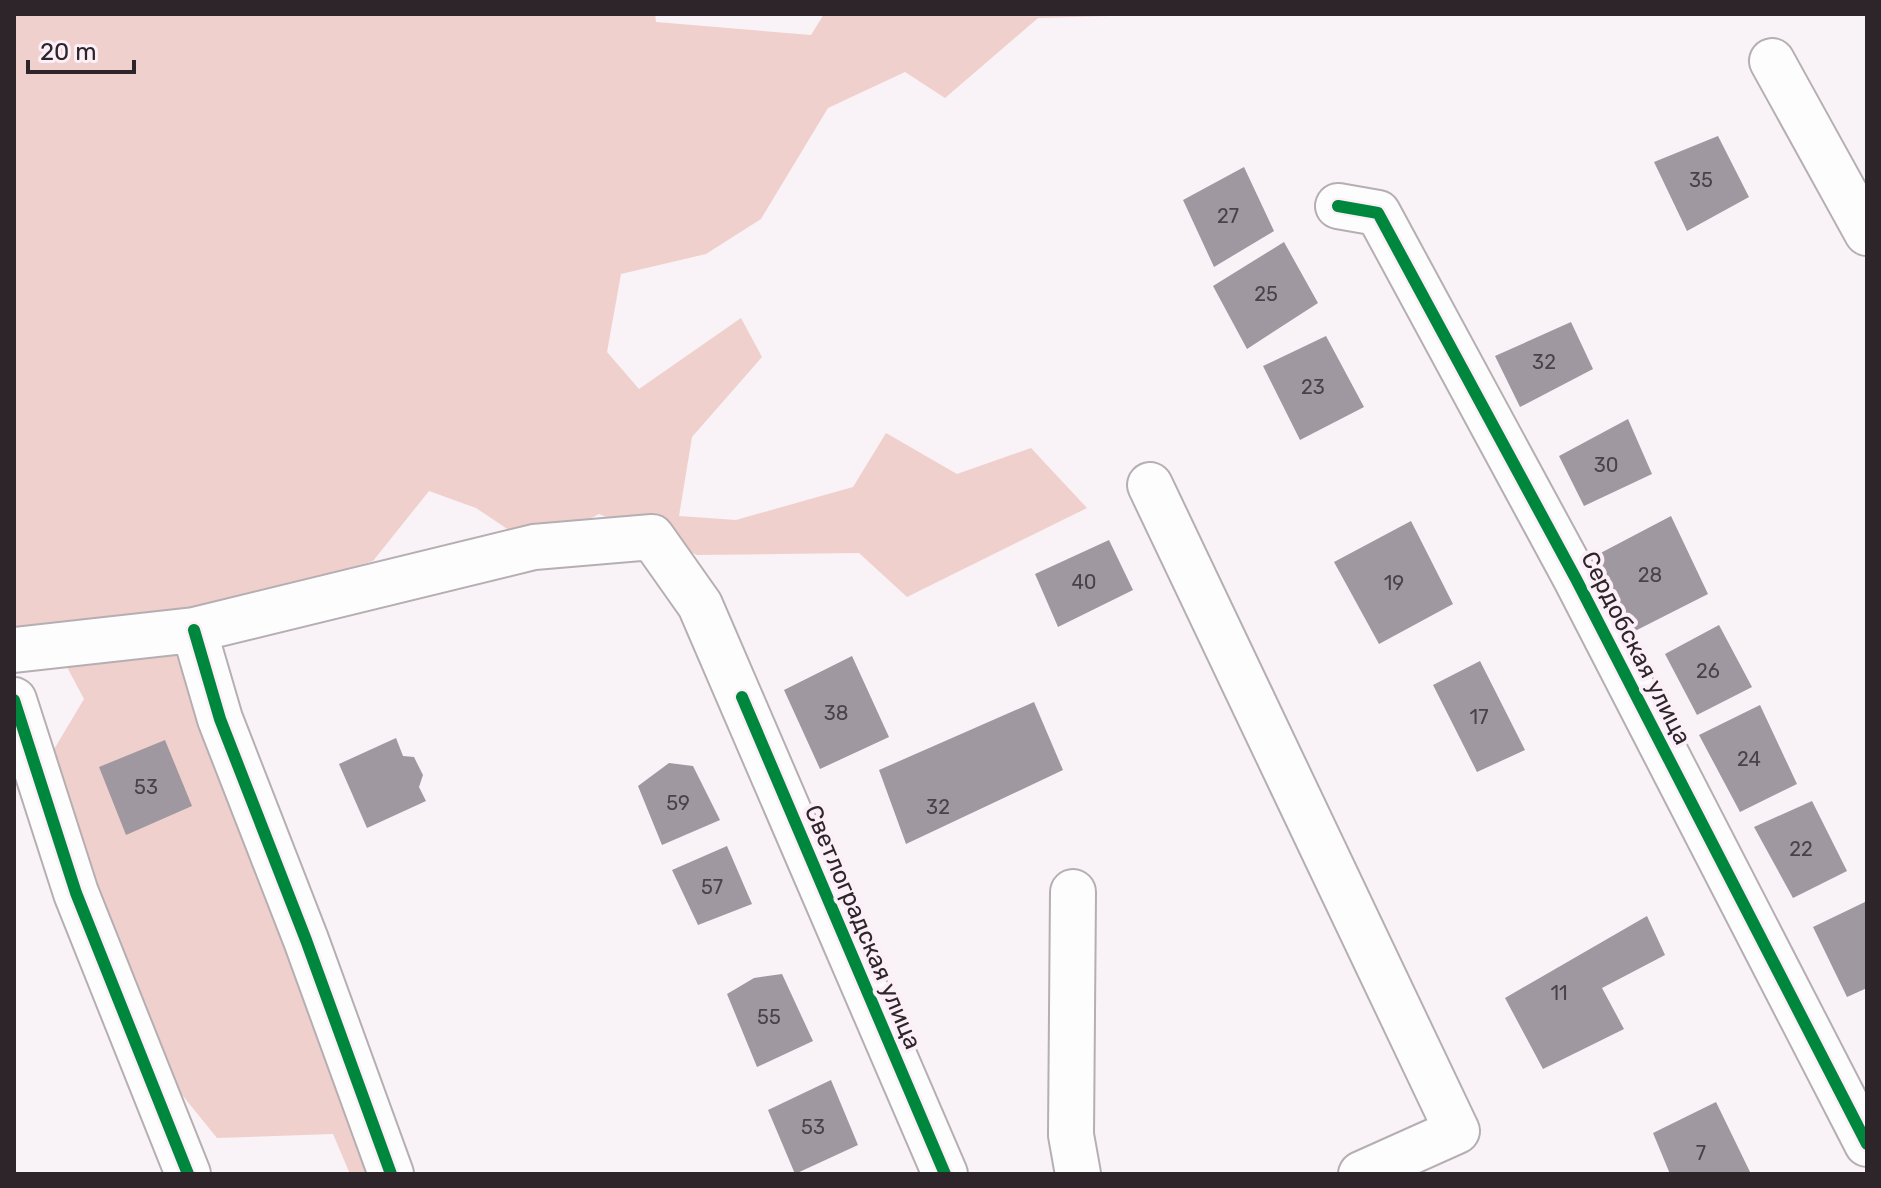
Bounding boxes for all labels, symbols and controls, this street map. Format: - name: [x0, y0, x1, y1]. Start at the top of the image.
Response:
- scale bar: [28, 24, 134, 74]
- text: 20 m: [40, 38, 97, 66]
- house number: 35: [1689, 168, 1713, 192]
- house number: 27: [1217, 204, 1239, 228]
- house number: 25: [1254, 282, 1278, 306]
- house number: 32: [1532, 350, 1556, 374]
- house number: 23: [1301, 375, 1325, 399]
- house number: 30: [1594, 453, 1618, 477]
- street label: Сердобская улица: [1575, 547, 1697, 749]
- house number: 28: [1638, 563, 1662, 587]
- house number: 40: [1071, 570, 1097, 594]
- house number: 19: [1384, 571, 1404, 595]
- house number: 26: [1696, 659, 1720, 683]
- house number: 38: [824, 701, 848, 725]
- house number: 17: [1470, 705, 1488, 729]
- house number: 24: [1737, 747, 1761, 771]
- house number: 53: [134, 775, 158, 799]
- house number: 59: [666, 791, 690, 815]
- house number: 32: [926, 795, 950, 819]
- street label: Светлоградская улица: [799, 801, 927, 1053]
- house number: 22: [1789, 837, 1813, 861]
- house number: 57: [701, 875, 723, 899]
- house number: 11: [1550, 981, 1568, 1005]
- house number: 55: [757, 1005, 781, 1029]
- house number: 53: [801, 1115, 825, 1139]
- house number: 7: [1696, 1141, 1706, 1165]

